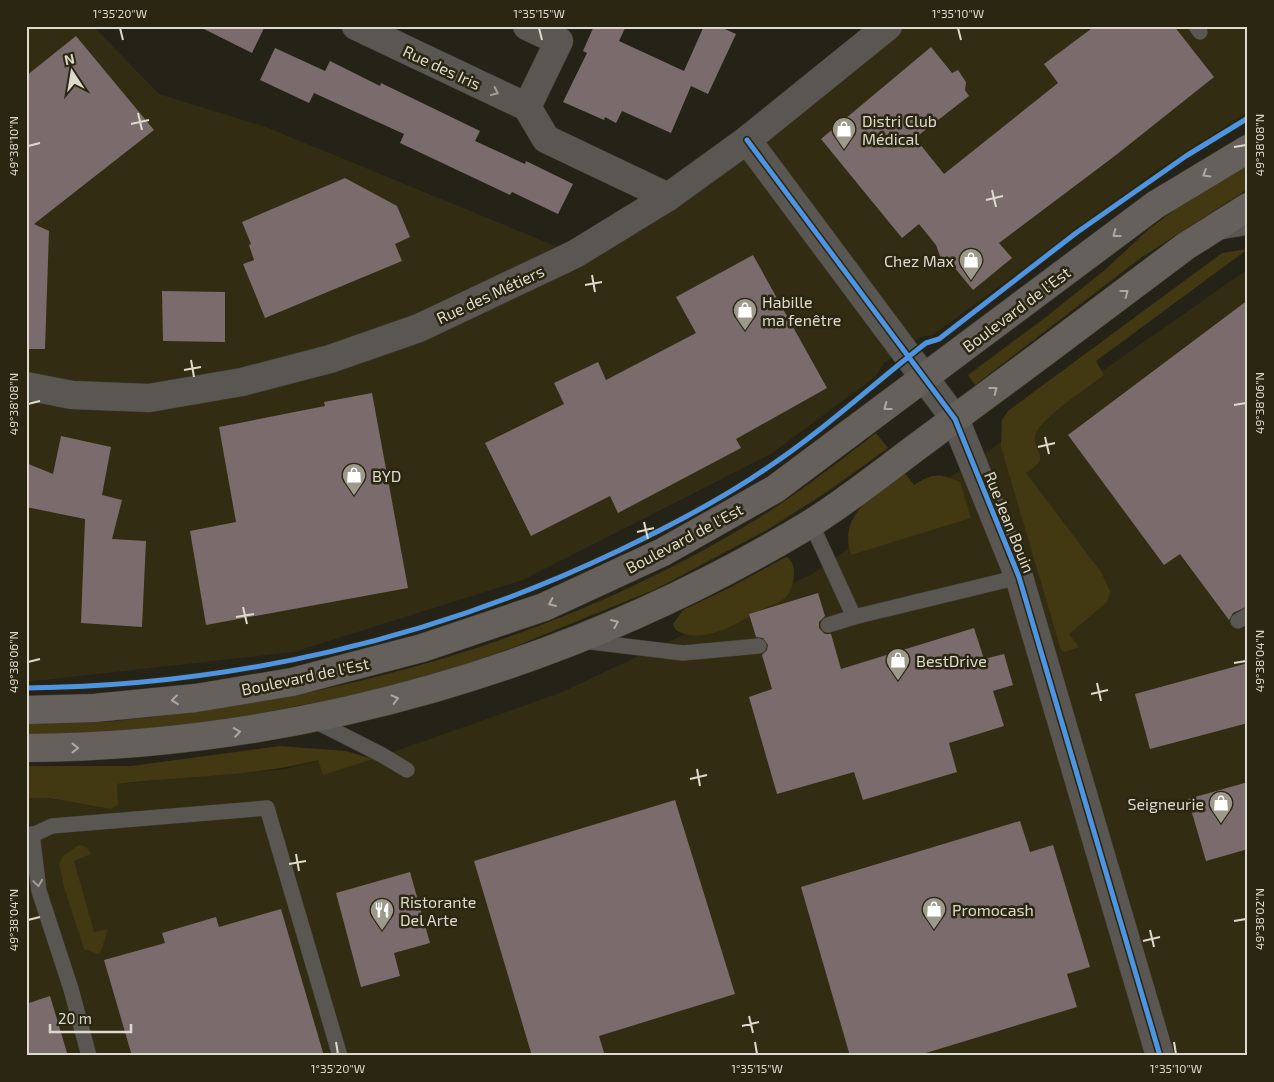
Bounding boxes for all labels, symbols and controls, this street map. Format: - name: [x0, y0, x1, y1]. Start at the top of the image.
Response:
- text: 1°35'20"W: [93, 6, 147, 20]
- text: 1°35'15"W: [513, 6, 565, 20]
- text: 1°35'10"W: [932, 6, 984, 20]
- street label: Rue des Iris: [400, 41, 484, 93]
- north arrow: [48, 48, 98, 98]
- text: N: [62, 49, 76, 68]
- one-way arrow: [490, 86, 499, 96]
- place label: Distri Club Médical: [862, 111, 937, 148]
- text: 49°38'08"N: [1252, 114, 1266, 176]
- text: 49°38'10"N: [6, 116, 20, 176]
- shop icon: Distri Club Médical: [831, 116, 857, 150]
- one-way arrow: [1203, 168, 1212, 178]
- one-way arrow: [1113, 229, 1122, 237]
- shop icon: Chez Max: [958, 247, 984, 281]
- place label: Chez Max: [884, 251, 955, 270]
- street label: Rue des Métiers: [433, 261, 547, 327]
- street label: Boulevard de l'Est: [958, 262, 1074, 356]
- one-way arrow: [1119, 290, 1128, 298]
- place label: Habille ma fenêtre: [762, 292, 841, 329]
- shop icon: Habille ma fenêtre: [732, 297, 758, 331]
- text: 49°38'06"N: [1252, 372, 1266, 434]
- text: 49°38'08"N: [6, 373, 20, 435]
- one-way arrow: [988, 387, 997, 395]
- one-way arrow: [884, 401, 893, 409]
- shop icon: BYD: [341, 462, 367, 496]
- place label: BYD: [372, 466, 401, 485]
- street label: Rue Jean Bouin: [981, 468, 1039, 576]
- street label: Boulevard de l'Est: [622, 499, 746, 577]
- one-way arrow: [548, 597, 557, 608]
- one-way arrow: [610, 618, 619, 629]
- text: 49°38'04"N: [1252, 630, 1266, 692]
- text: 49°38'06"N: [6, 631, 20, 693]
- shop icon: BestDrive: [885, 647, 911, 681]
- place label: BestDrive: [916, 651, 987, 670]
- street label: Boulevard de l'Est: [239, 653, 371, 699]
- one-way arrow: [171, 694, 179, 705]
- one-way arrow: [391, 694, 400, 705]
- one-way arrow: [232, 727, 241, 737]
- one-way arrow: [72, 743, 79, 753]
- shop icon: Seigneurie: [1208, 790, 1234, 824]
- place label: Seigneurie: [1128, 794, 1204, 813]
- one-way arrow: [32, 879, 43, 887]
- text: 49°38'02"N: [1252, 888, 1266, 950]
- text: 49°38'04"N: [6, 889, 20, 951]
- place label: Ristorante Del Arte: [400, 892, 476, 929]
- shop icon: Promocash: [921, 896, 947, 930]
- restaurant icon: Ristorante Del Arte: [369, 897, 395, 931]
- place label: Promocash: [952, 900, 1034, 919]
- scale bar: [50, 1002, 131, 1034]
- text: 20 m: [58, 1009, 92, 1027]
- text: 1°35'20"W: [311, 1061, 365, 1075]
- text: 1°35'15"W: [731, 1061, 783, 1075]
- text: 1°35'10"W: [1150, 1061, 1202, 1075]

